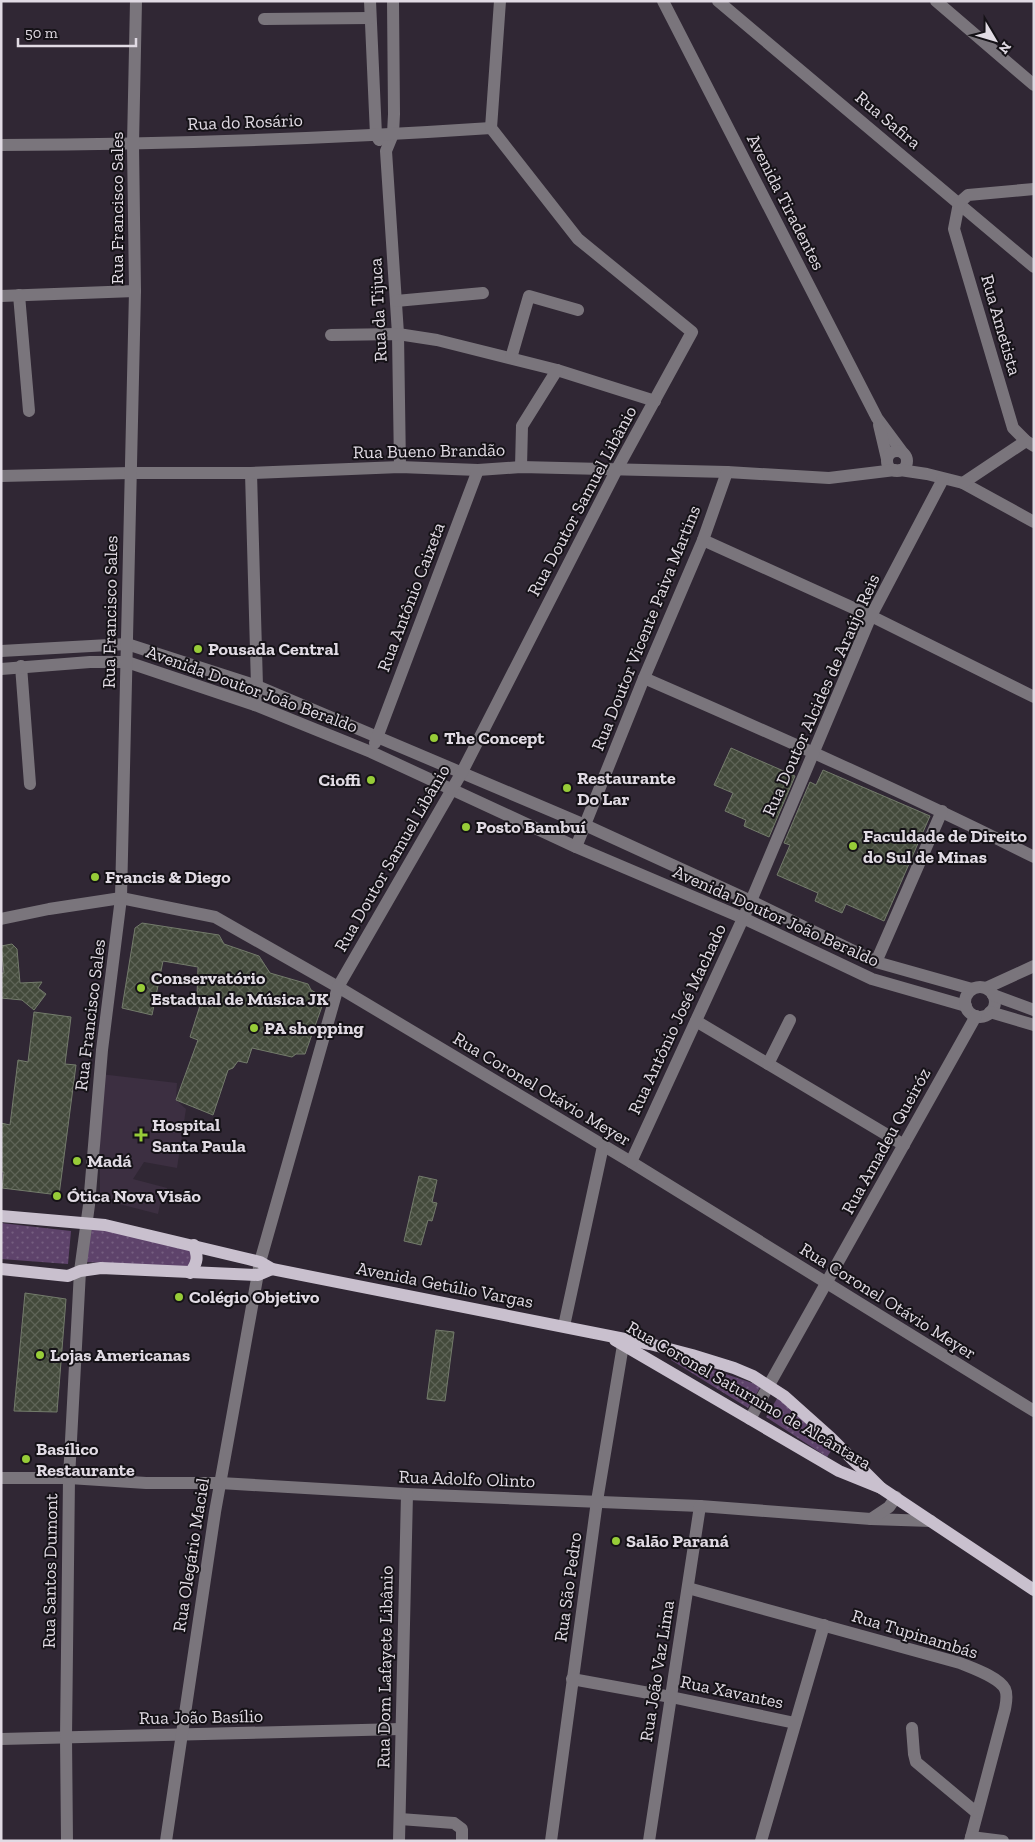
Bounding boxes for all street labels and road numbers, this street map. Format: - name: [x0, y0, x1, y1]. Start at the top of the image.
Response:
- street label: Rua Safira: [851, 86, 925, 154]
- street label: Rua do Rosário: [187, 109, 303, 135]
- street label: Avenida Tiradentes: [742, 130, 830, 274]
- street label: Rua Francisco Sales: [106, 131, 128, 284]
- street label: Rua da Tijuca: [364, 257, 392, 363]
- street label: Rua Ametista: [976, 272, 1026, 378]
- street label: Rua Doutor Samuel Libânio: [522, 402, 642, 600]
- street label: Rua Bueno Brandão: [353, 439, 505, 463]
- street label: Rua Doutor Vicente Paiva Martins: [587, 502, 705, 754]
- street label: Rua Antônio Caixeta: [372, 519, 450, 675]
- street label: Rua Francisco Sales: [98, 535, 122, 689]
- street label: Rua Doutor Alcides de Araújo Reis: [757, 570, 885, 820]
- street label: Avenida Doutor João Beraldo: [143, 640, 361, 738]
- street label: Rua Doutor Samuel Libânio: [329, 761, 455, 955]
- street label: Avenida Doutor João Beraldo: [669, 860, 883, 972]
- street label: Rua Antônio José Machado: [623, 920, 731, 1118]
- street label: Rua Francisco Sales: [70, 938, 110, 1092]
- street label: Rua Coronel Otávio Meyer: [449, 1027, 635, 1151]
- street label: Rua Amadeu Queiróz: [837, 1064, 935, 1218]
- street label: Rua Coronel Otávio Meyer: [796, 1238, 980, 1364]
- street label: Avenida Getúlio Vargas: [355, 1257, 535, 1313]
- street label: Rua Coronel Saturnino de Alcântara: [623, 1316, 875, 1474]
- street label: Rua Adolfo Olinto: [398, 1466, 536, 1492]
- street label: Rua Olegário Maciel: [168, 1476, 214, 1634]
- street label: Rua Santos Dumont: [38, 1493, 62, 1649]
- street label: Rua São Pedro: [549, 1531, 587, 1643]
- street label: Rua Dom Lafayete Libânio: [372, 1566, 398, 1768]
- street label: Rua João Vaz Lima: [635, 1598, 679, 1743]
- street label: Rua Tupinambás: [849, 1604, 981, 1664]
- street label: Rua Xavantes: [679, 1670, 786, 1714]
- street label: Rua João Basílio: [139, 1705, 263, 1729]

